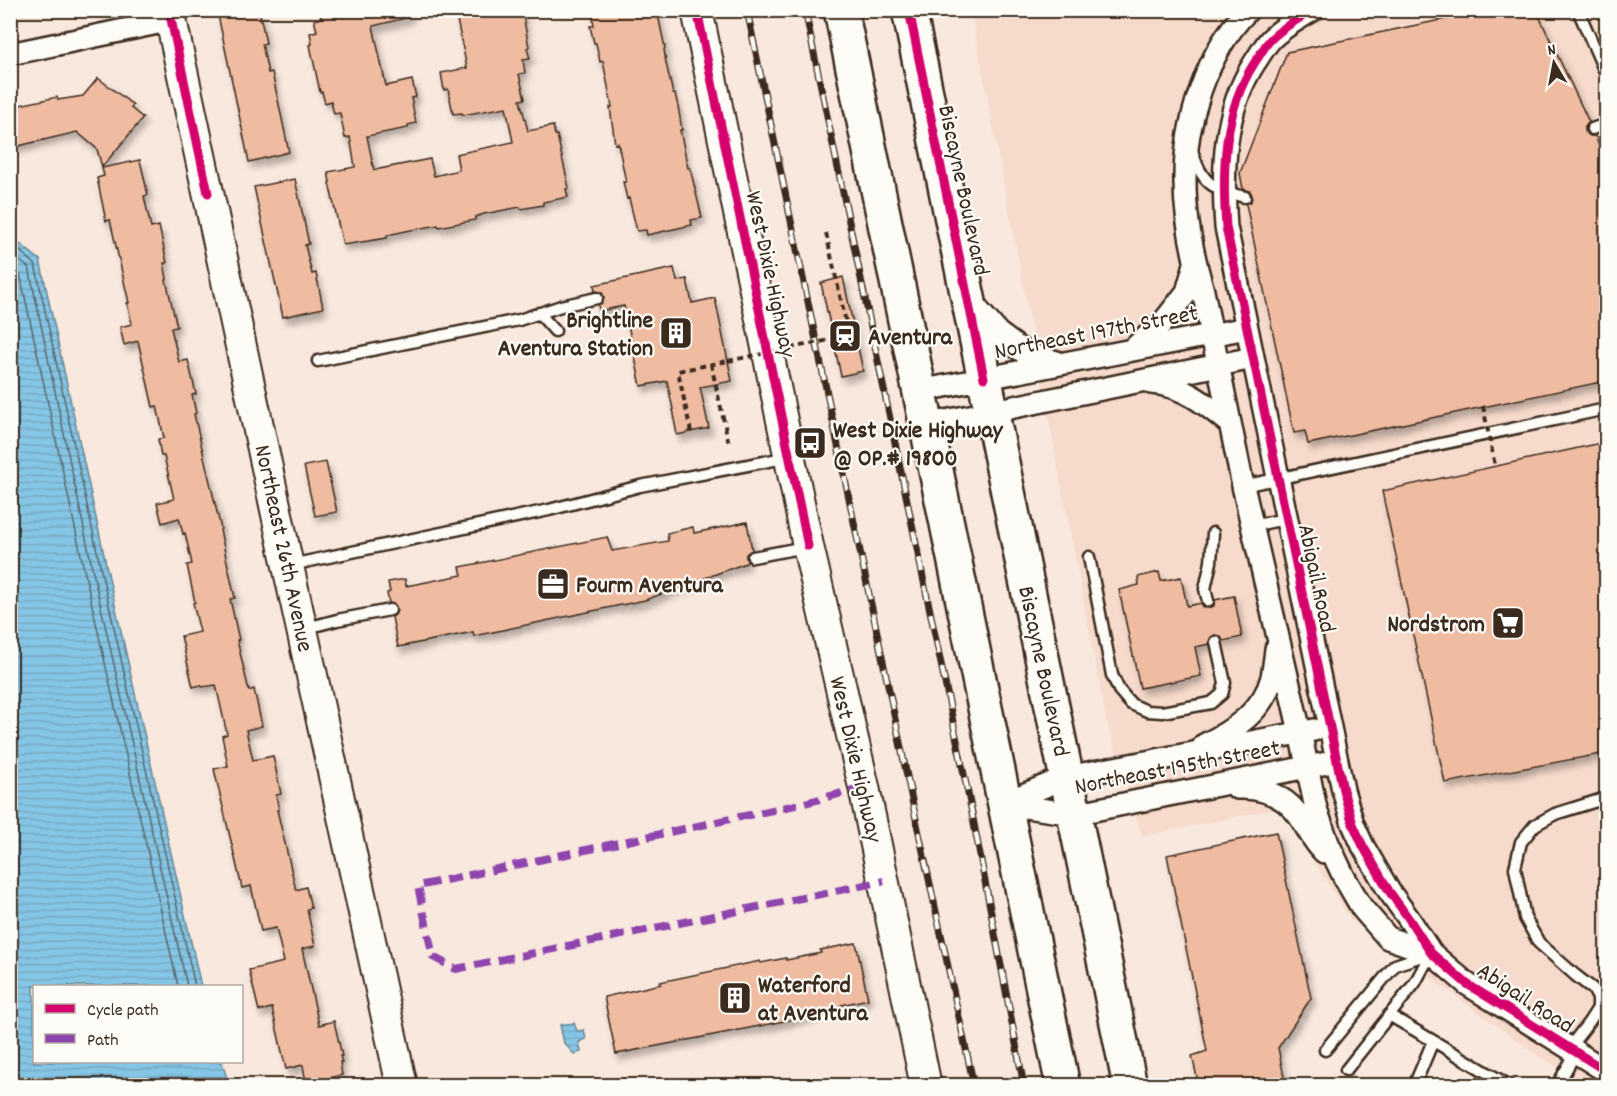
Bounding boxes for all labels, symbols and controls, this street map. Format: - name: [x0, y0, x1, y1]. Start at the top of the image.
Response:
- north arrow: [1524, 33, 1584, 93]
- text: N: [1546, 39, 1558, 63]
- street label: Biscayne Boulevard: [927, 102, 997, 279]
- street label: West Dixie Highway: [735, 188, 804, 362]
- street label: Northeast 197th Street: [992, 298, 1201, 370]
- place label: Brightline Aventura Station: [498, 305, 653, 367]
- building icon: Brightline Aventura Station: [658, 315, 694, 351]
- station icon: Aventura: [827, 318, 863, 354]
- place label: Aventura: [868, 322, 953, 356]
- place label: West Dixie Highway @ OP.# 19800: [833, 415, 1004, 477]
- bus stop icon: West Dixie Highway @ OP.# 19800: [792, 425, 828, 461]
- street label: Northeast 26th Avenue: [244, 442, 321, 655]
- street label: Abigail Road: [1287, 521, 1343, 636]
- office icon: Fourm Aventura: [535, 566, 571, 602]
- place label: Fourm Aventura: [576, 570, 723, 604]
- street label: Biscayne Boulevard: [1007, 583, 1077, 760]
- supermarket icon: Nordstrom: [1490, 605, 1526, 641]
- place label: Nordstrom: [1387, 609, 1485, 643]
- street label: West Dixie Highway: [818, 673, 890, 847]
- street label: Northeast 195th Street: [1072, 732, 1283, 806]
- street label: Abigail Road: [1469, 955, 1580, 1044]
- place label: Waterford at Aventura: [758, 970, 868, 1032]
- building icon: Waterford at Aventura: [717, 980, 753, 1016]
- legend: [33, 985, 243, 1063]
- text: Cycle path: [87, 999, 158, 1024]
- text: Path: [87, 1029, 119, 1054]

